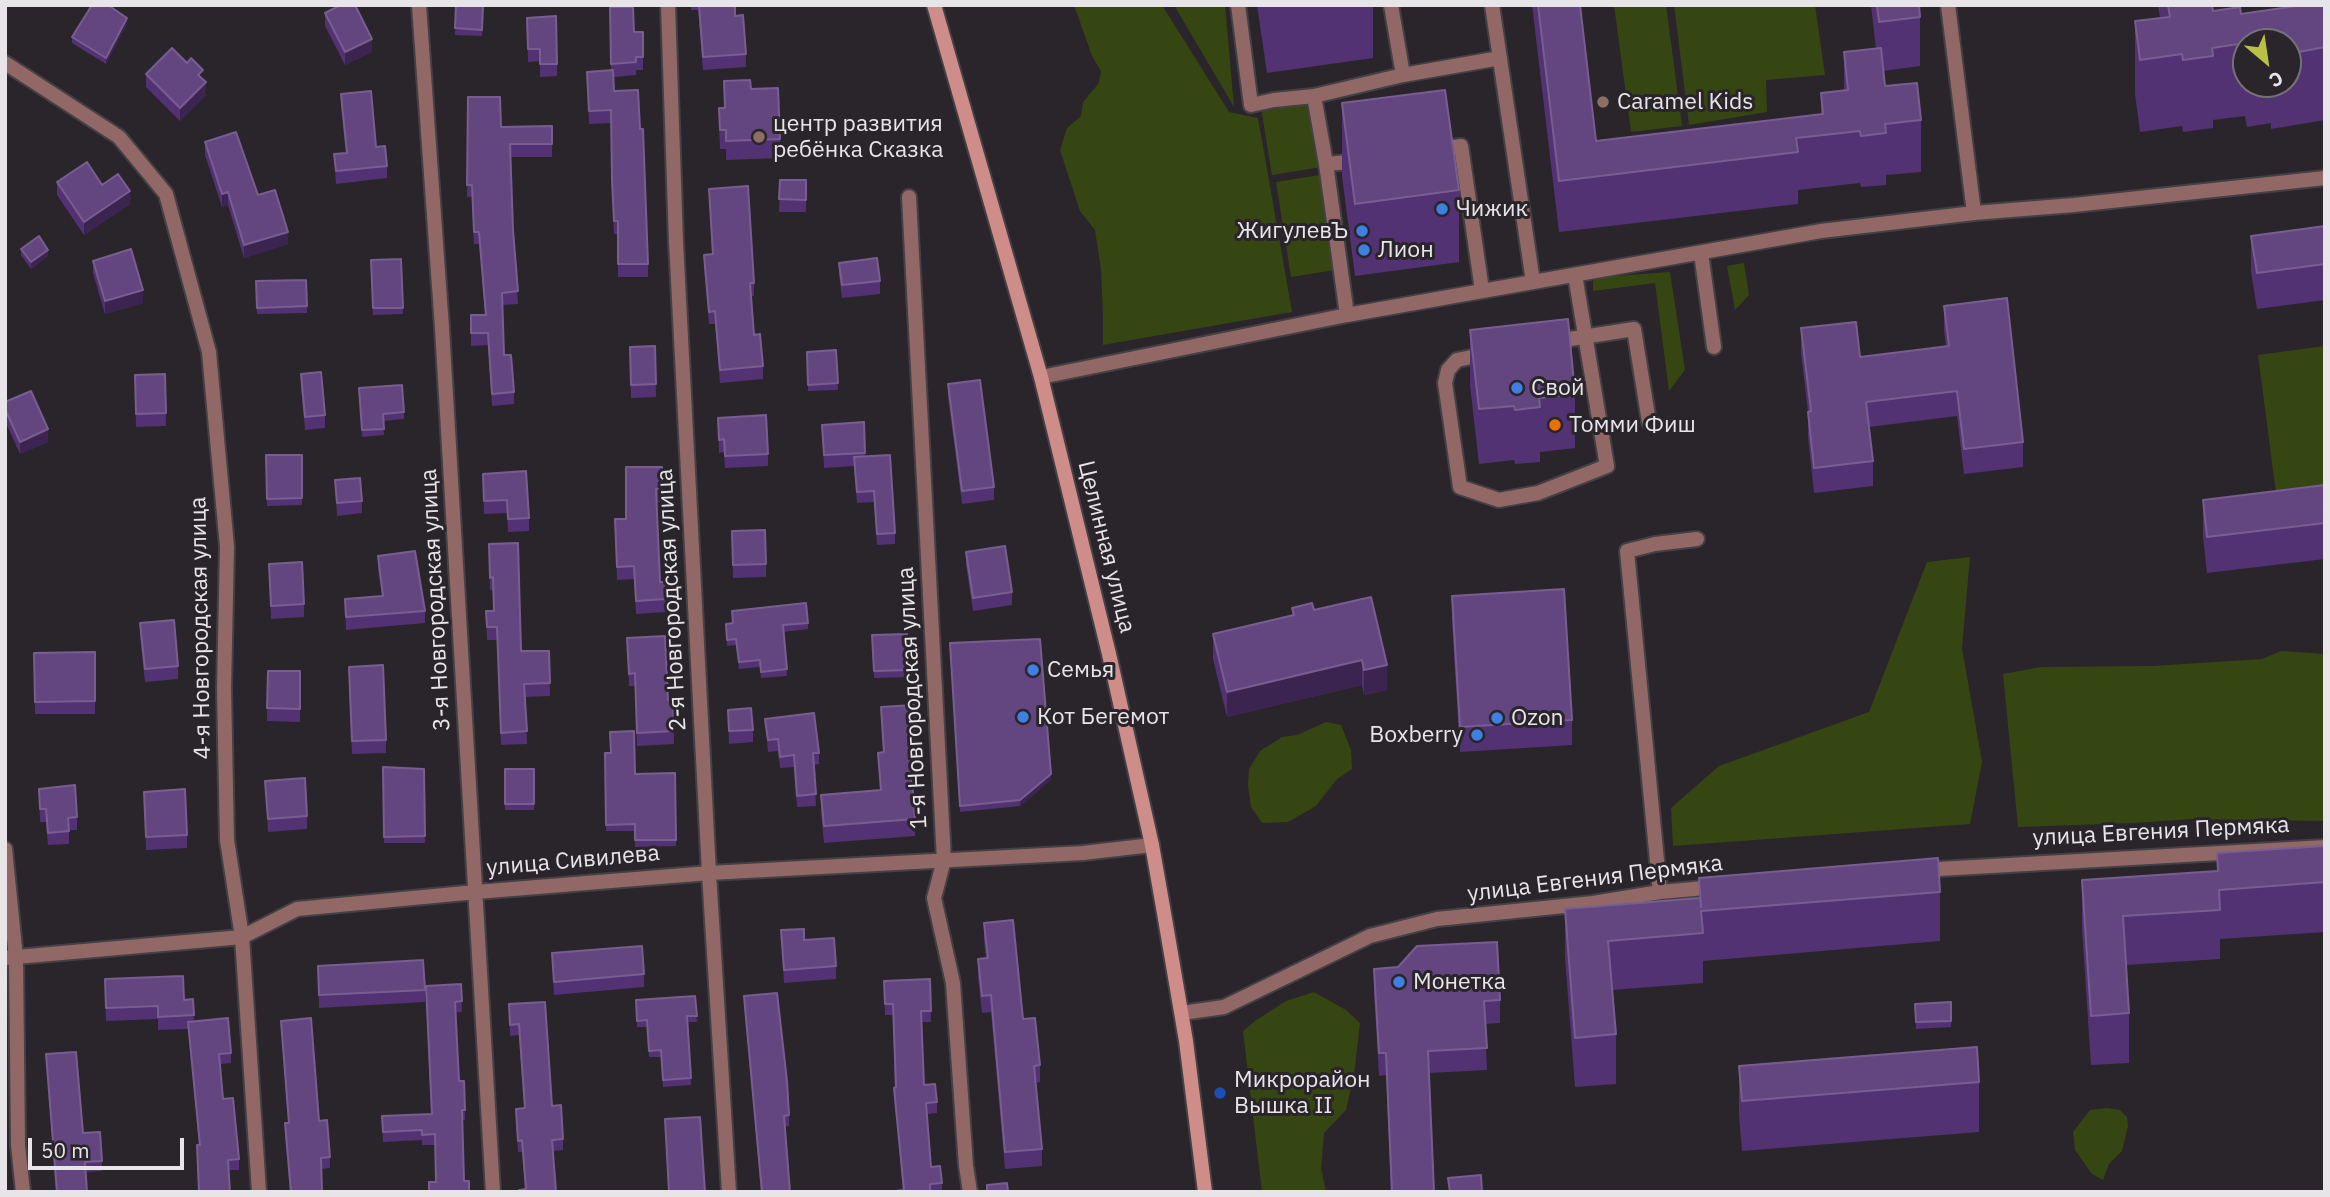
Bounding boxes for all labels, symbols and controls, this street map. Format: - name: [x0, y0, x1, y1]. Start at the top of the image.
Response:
- north arrow: [2232, 28, 2302, 98]
- text: С: [2265, 66, 2287, 93]
- place label: Caramel Kids: [1617, 88, 1753, 116]
- marker: Caramel Kids: [1595, 94, 1611, 110]
- place label: центр развития ребёнка Сказка: [773, 110, 944, 164]
- marker: центр развития ребёнка Сказка: [751, 129, 767, 145]
- place label: Чижик: [1456, 195, 1528, 223]
- marker: Чижик: [1434, 201, 1450, 217]
- place label: ЖигулевЪ: [1237, 217, 1348, 245]
- marker: ЖигулевЪ: [1354, 223, 1370, 239]
- place label: Лион: [1378, 236, 1434, 264]
- marker: Лион: [1356, 242, 1372, 258]
- place label: Свой: [1531, 374, 1585, 402]
- marker: Свой: [1509, 380, 1525, 396]
- place label: Томми Фиш: [1569, 411, 1696, 439]
- marker: Томми Фиш: [1547, 417, 1563, 433]
- street label: Целинная улица: [1071, 458, 1141, 636]
- street label: 3-я Новгородская улица: [415, 468, 457, 732]
- street label: 2-я Новгородская улица: [651, 468, 693, 732]
- street label: 4-я Новгородская улица: [185, 496, 217, 760]
- street label: 1-я Новгородская улица: [892, 566, 934, 830]
- place label: Семья: [1047, 656, 1114, 684]
- marker: Семья: [1025, 662, 1041, 678]
- place label: Кот Бегемот: [1037, 703, 1169, 731]
- place label: Ozon: [1511, 704, 1564, 732]
- marker: Кот Бегемот: [1015, 709, 1031, 725]
- marker: Ozon: [1489, 710, 1505, 726]
- place label: Boxberry: [1369, 721, 1463, 749]
- marker: Boxberry: [1469, 727, 1485, 743]
- street label: улица Евгения Пермяка: [2032, 811, 2290, 853]
- street label: улица Сивилева: [485, 840, 661, 882]
- street label: улица Евгения Пермяка: [1466, 850, 1724, 908]
- place label: Монетка: [1413, 968, 1506, 996]
- marker: Монетка: [1391, 974, 1407, 990]
- place label: Микрорайон Вышка II: [1234, 1066, 1371, 1120]
- marker: Микрорайон Вышка II: [1212, 1085, 1228, 1101]
- scale bar: [32, 1124, 187, 1168]
- text: 50 m: [41, 1136, 90, 1164]

